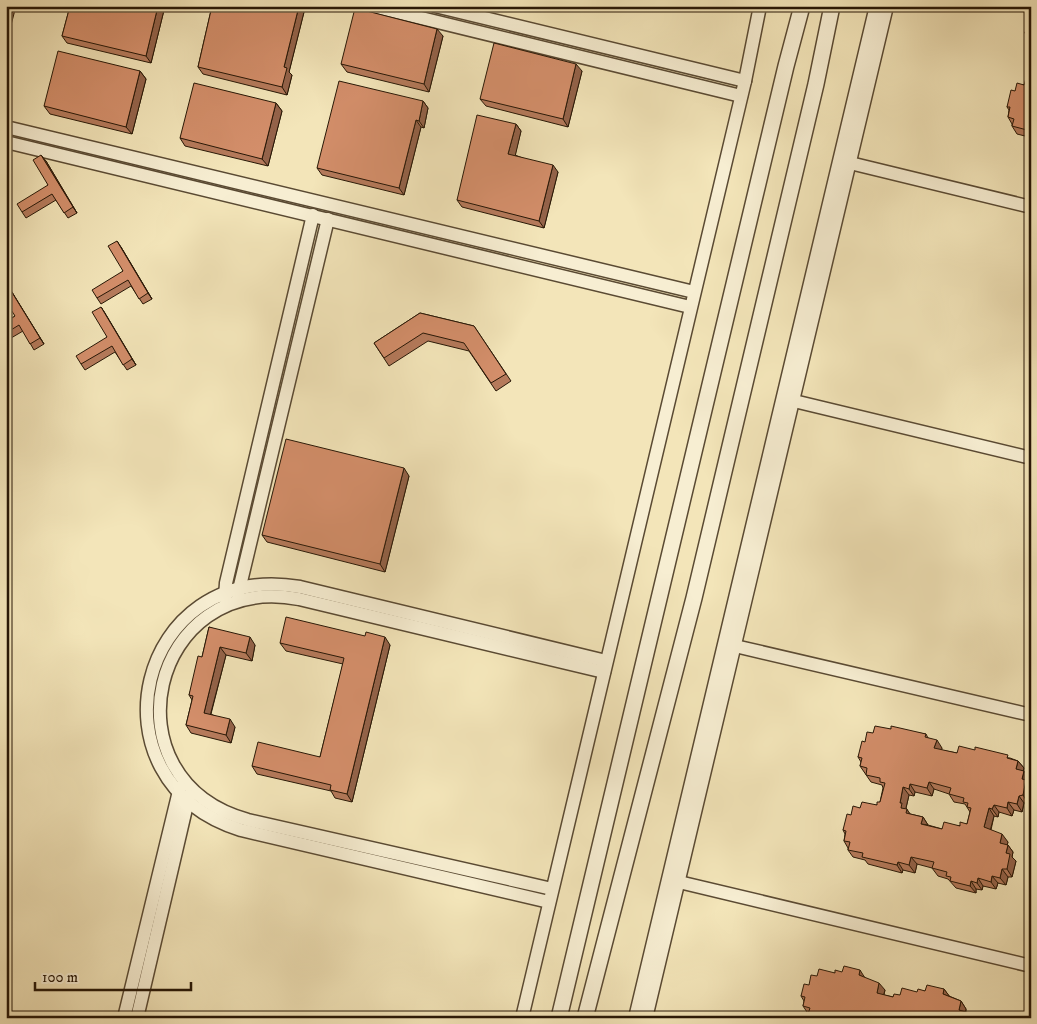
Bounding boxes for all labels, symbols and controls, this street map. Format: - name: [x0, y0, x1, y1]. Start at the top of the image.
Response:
- scale bar: [35, 959, 191, 991]
- text: 100 m: [42, 968, 78, 987]

